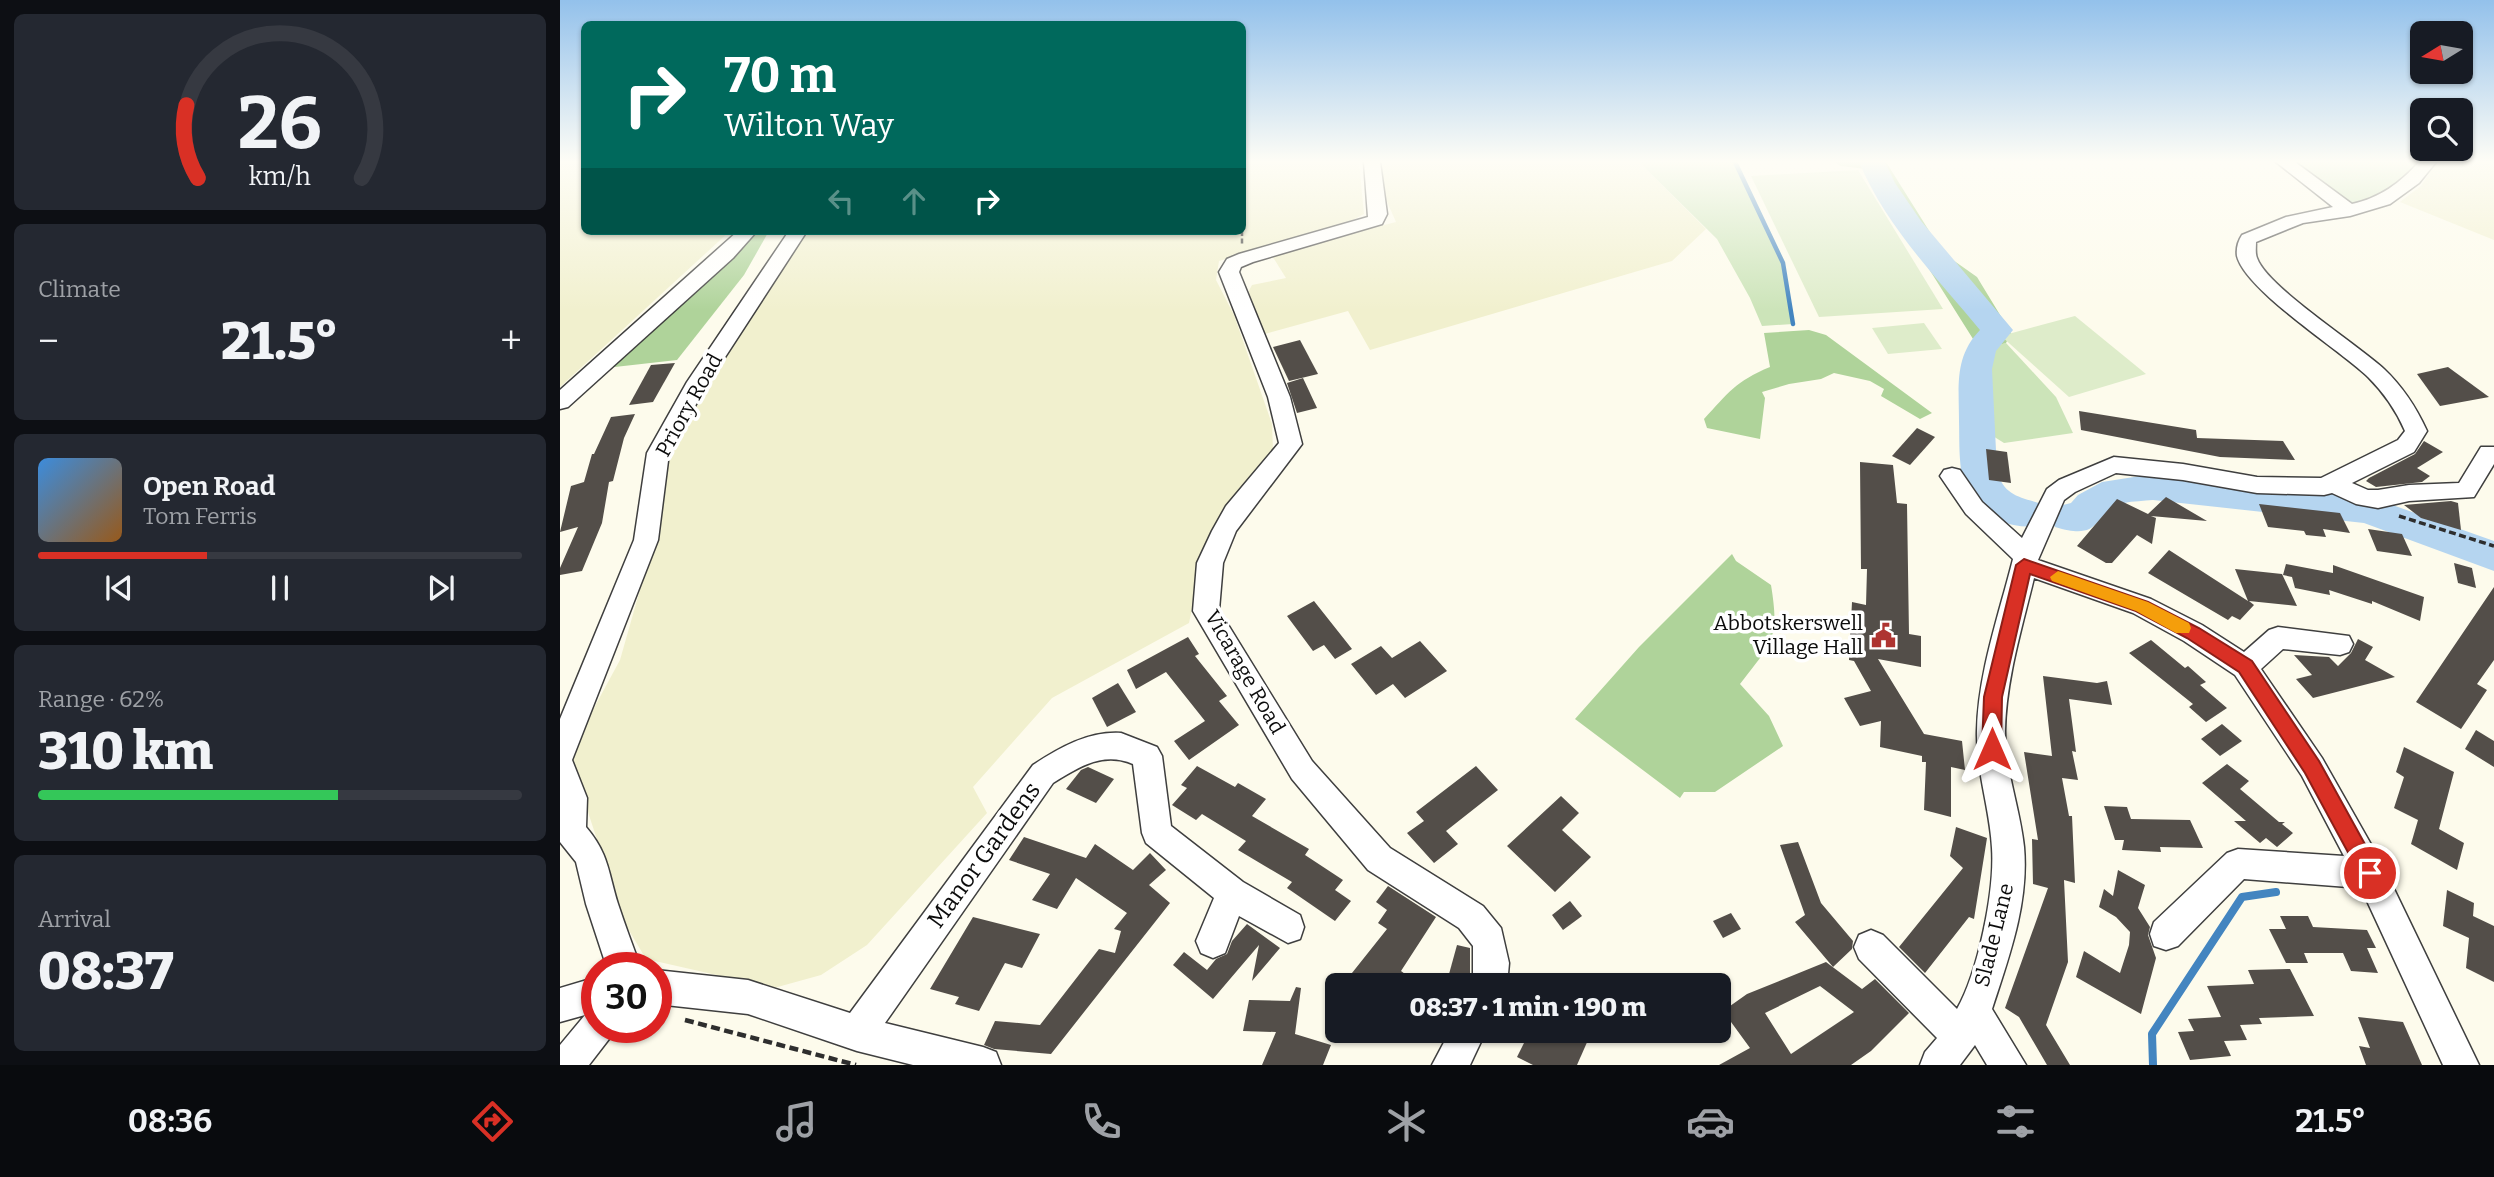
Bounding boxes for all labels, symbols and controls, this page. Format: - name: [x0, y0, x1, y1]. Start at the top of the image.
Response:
- north arrow: [2410, 21, 2473, 84]
- map controls: [2410, 21, 2473, 161]
- text: 70 m: [724, 46, 836, 105]
- icon: right: [609, 49, 700, 140]
- text: 26: [238, 80, 322, 167]
- button: search: [2410, 98, 2473, 161]
- text: Wilton Way: [724, 106, 894, 144]
- text: km/h: [249, 162, 311, 192]
- icon: left: [822, 182, 860, 220]
- icon: ahead: [895, 182, 933, 220]
- icon: right: [968, 182, 1006, 220]
- text: Climate: [38, 275, 121, 303]
- text: 21.5°: [221, 310, 338, 373]
- text: −: [38, 318, 59, 364]
- text: +: [500, 318, 522, 364]
- street label: Priory Road: [650, 349, 728, 461]
- text: Open Road: [143, 471, 275, 502]
- text: Tom Ferris: [143, 502, 257, 530]
- icon: previous: [100, 569, 138, 607]
- icon: pause: [261, 569, 299, 607]
- icon: next: [422, 569, 460, 607]
- street label: Vicarage Road: [1199, 606, 1291, 738]
- place label: Abbotskerswell Village Hall: [1713, 610, 1863, 660]
- public building icon: Abbotskerswell Village Hall: [1869, 621, 1897, 649]
- text: Range · 62%: [38, 685, 164, 713]
- position arrow: [1955, 712, 2029, 786]
- text: 310 km: [38, 720, 213, 783]
- street label: Manor Gardens: [922, 777, 1046, 933]
- pin: [2340, 843, 2400, 903]
- icon: arrive: [2351, 854, 2389, 892]
- street label: Slade Lane: [1969, 881, 2019, 989]
- text: Arrival: [38, 905, 111, 933]
- text: 08:37: [38, 940, 174, 1003]
- speed limit sign: 30: [581, 952, 672, 1043]
- text: 08:37 · 1 min · 190 m: [1410, 992, 1646, 1023]
- icon: directions: [468, 1097, 517, 1146]
- icon: music: [772, 1097, 821, 1146]
- icon: phone: [1077, 1097, 1126, 1146]
- icon: climate: [1382, 1097, 1431, 1146]
- icon: car: [1686, 1097, 1735, 1146]
- icon: filters: [1991, 1097, 2040, 1146]
- text: 08:36: [128, 1102, 212, 1140]
- text: 21.5°: [2295, 1102, 2366, 1140]

